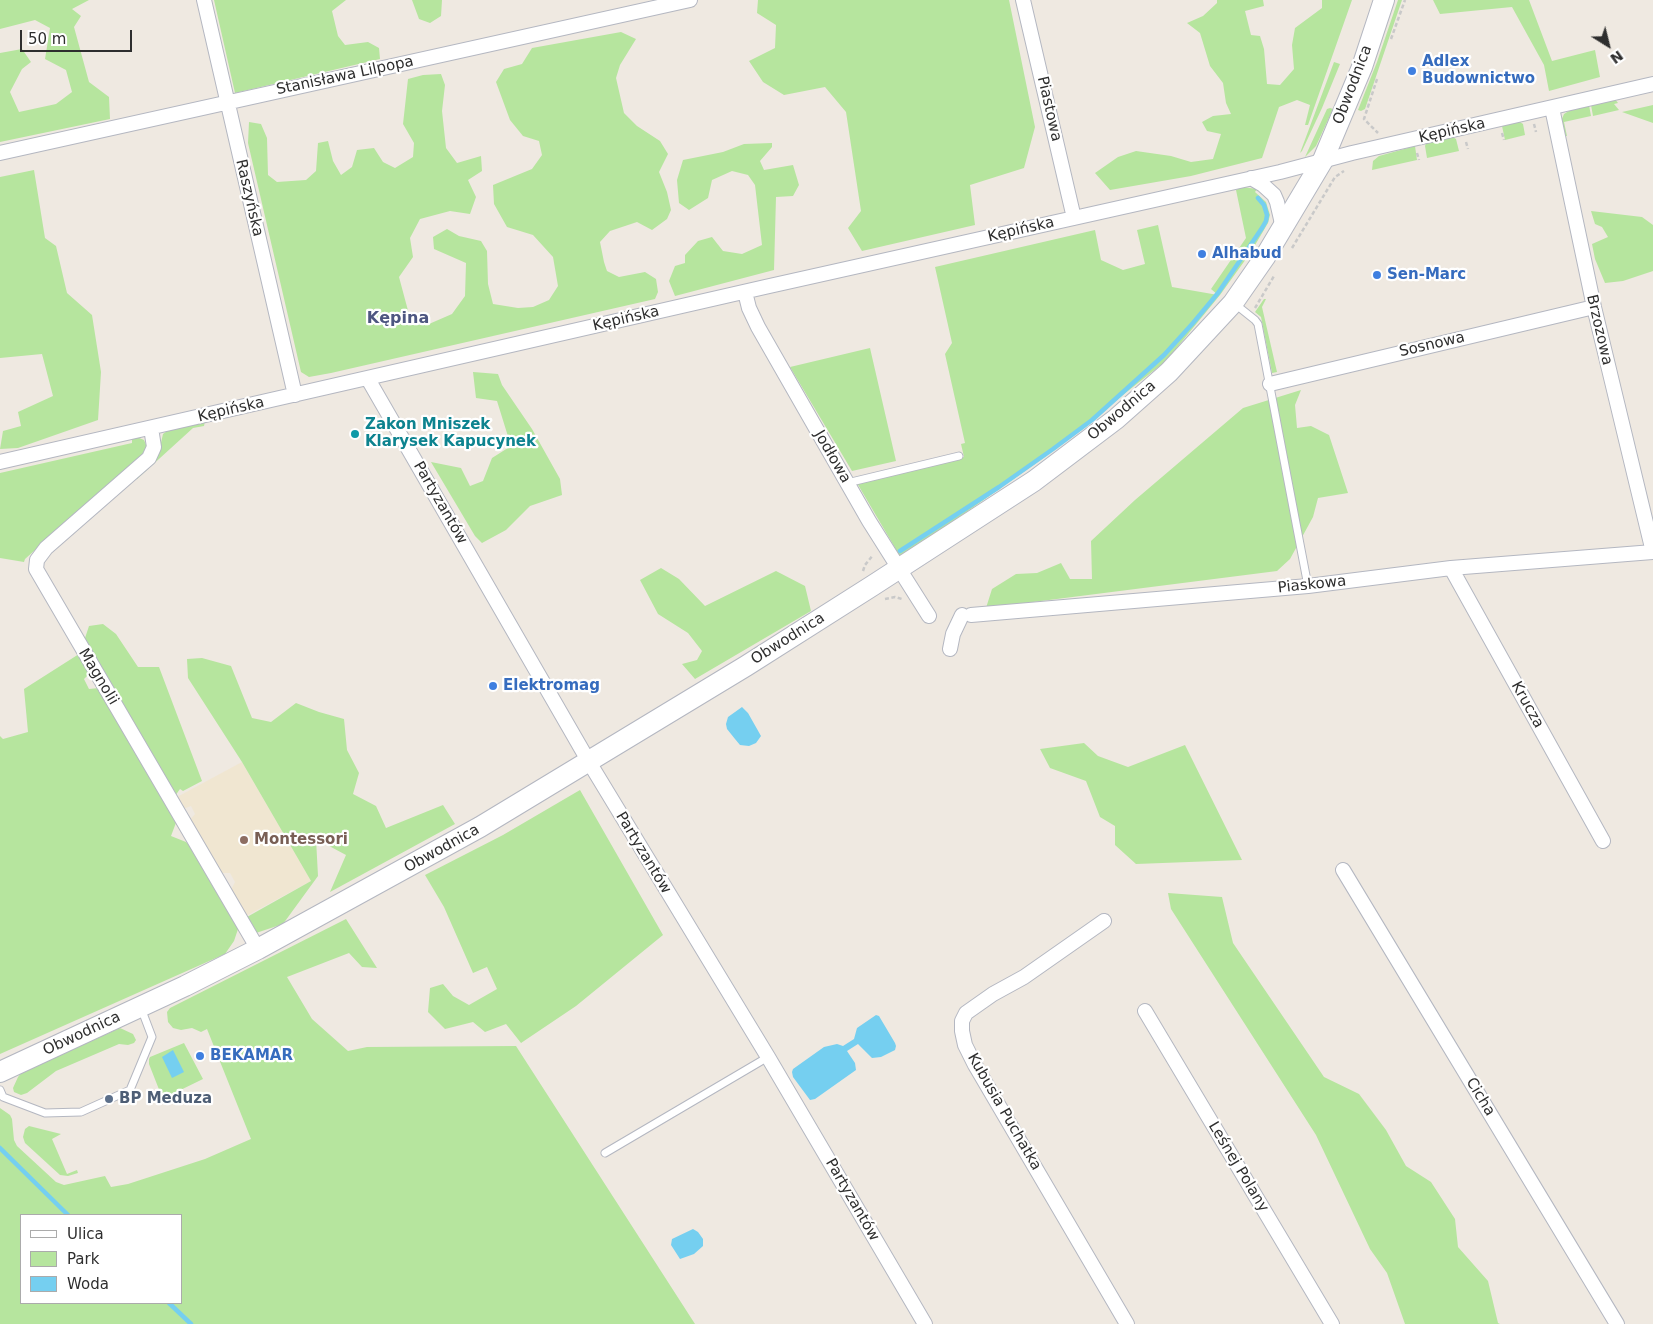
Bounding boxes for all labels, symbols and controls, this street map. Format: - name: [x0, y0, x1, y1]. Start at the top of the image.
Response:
- scale bar: [22, 20, 135, 52]
- north arrow: [1583, 20, 1633, 70]
- text: 50 m: [28, 30, 66, 48]
- street label: Obwodnica: [1330, 43, 1376, 127]
- text: N: [1607, 47, 1626, 67]
- street label: Stanisława Lilpopa: [275, 53, 415, 99]
- place label: Adlex Budownictwo: [1422, 53, 1535, 88]
- marker: Adlex Budownictwo: [1406, 65, 1418, 77]
- street label: Piastowa: [1033, 75, 1065, 143]
- street label: Kępińska: [1417, 115, 1487, 147]
- street label: Raszyńska: [231, 158, 267, 238]
- street label: Kępińska: [986, 214, 1056, 246]
- place label: Alhabud: [1212, 245, 1282, 263]
- marker: Alhabud: [1196, 248, 1208, 260]
- place label: Sen-Marc: [1387, 266, 1466, 284]
- marker: Sen-Marc: [1371, 269, 1383, 281]
- street label: Brzozowa: [1582, 293, 1616, 367]
- street label: Kępińska: [591, 303, 661, 335]
- district label: Kępina: [367, 309, 429, 329]
- street label: Sosnowa: [1398, 329, 1466, 361]
- street label: Obwodnica: [1084, 377, 1160, 445]
- street label: Kępińska: [196, 394, 266, 426]
- place label: Zakon Mniszek Klarysek Kapucynek: [365, 416, 536, 451]
- street label: Jodłowa: [810, 427, 854, 487]
- marker: Zakon Mniszek Klarysek Kapucynek: [349, 428, 361, 440]
- street label: Partyzantów: [409, 458, 471, 548]
- street label: Piaskowa: [1277, 572, 1347, 598]
- street label: Obwodnica: [748, 609, 828, 669]
- street label: Magnolii: [74, 645, 122, 709]
- place label: Elektromag: [503, 677, 600, 695]
- street label: Krucza: [1507, 678, 1547, 732]
- marker: Elektromag: [487, 680, 499, 692]
- street label: Partyzantów: [611, 809, 675, 897]
- street label: Obwodnica: [401, 821, 483, 877]
- place label: Montessori: [254, 831, 348, 849]
- marker: Montessori: [238, 834, 250, 846]
- street label: Obwodnica: [40, 1008, 124, 1060]
- place label: BEKAMAR: [210, 1047, 293, 1065]
- marker: BEKAMAR: [194, 1050, 206, 1062]
- street label: Kubusia Puchatka: [963, 1050, 1045, 1174]
- street label: Cicha: [1462, 1075, 1498, 1119]
- place label: BP Meduza: [119, 1090, 212, 1108]
- marker: BP Meduza: [103, 1093, 115, 1105]
- street label: Leśnej Polany: [1204, 1119, 1272, 1215]
- street label: Partyzantów: [821, 1155, 883, 1245]
- legend: [20, 1214, 182, 1304]
- text: Ulica: [67, 1225, 104, 1243]
- text: Park: [67, 1250, 99, 1268]
- text: Woda: [67, 1275, 109, 1293]

